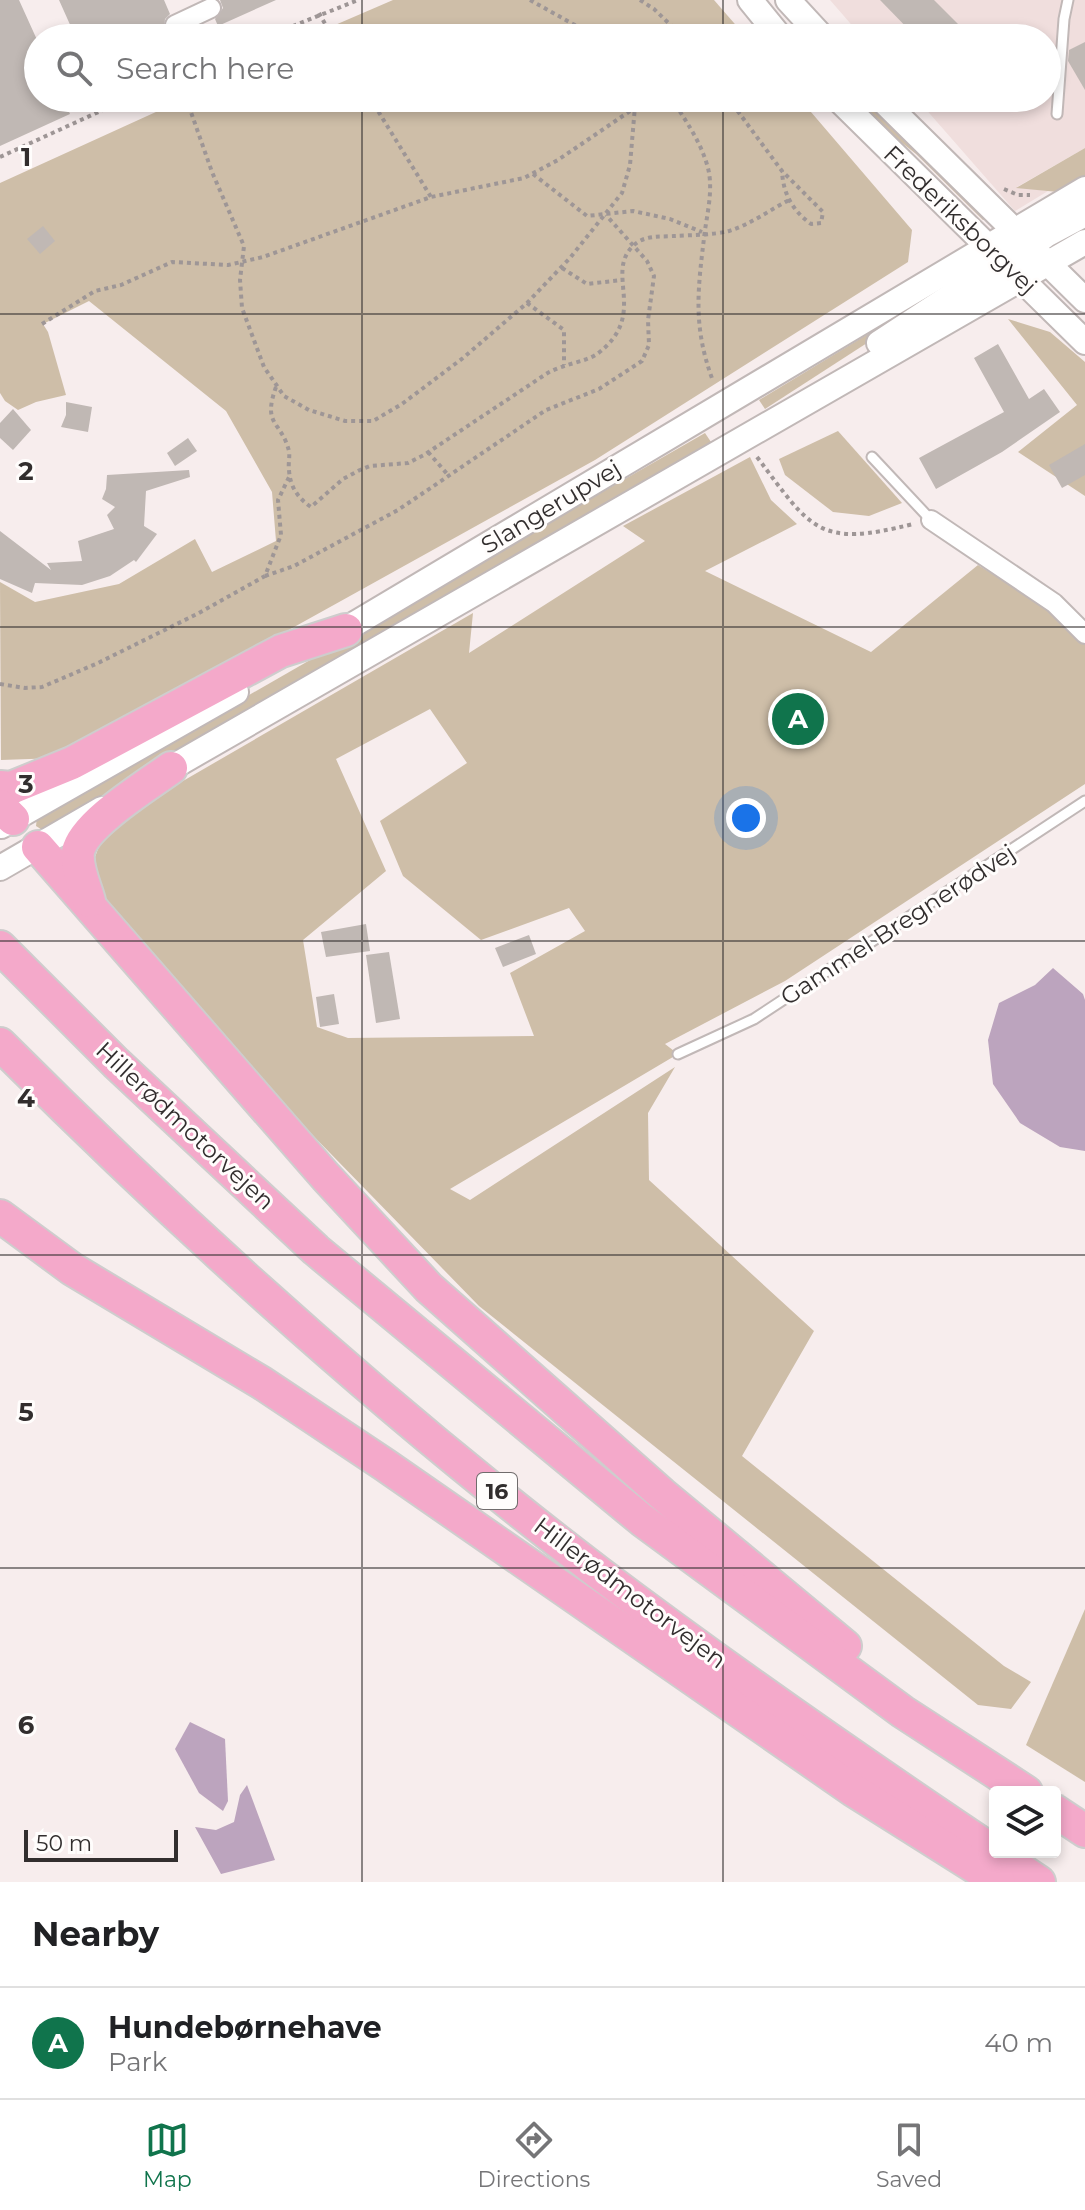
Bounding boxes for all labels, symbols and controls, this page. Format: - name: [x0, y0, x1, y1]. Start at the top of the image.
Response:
- search box: [24, 24, 1061, 112]
- icon: search: [52, 46, 96, 90]
- text: Search here: [116, 50, 294, 87]
- street label: Frederiksborgvej: [878, 139, 1043, 300]
- text: 1: [21, 141, 31, 173]
- street label: Slangerupvej: [476, 454, 626, 560]
- text: 2: [18, 455, 34, 487]
- pin: A: [772, 689, 824, 749]
- text: 3: [17, 768, 34, 800]
- your location: [726, 798, 766, 838]
- street label: Gammel Bregnerødvej: [775, 838, 1021, 1011]
- street label: Hillerødmotorvejen: [90, 1036, 280, 1216]
- text: 4: [17, 1082, 35, 1114]
- text: 5: [18, 1396, 34, 1428]
- road number: 16: [477, 1473, 517, 1509]
- street label: Hillerødmotorvejen: [528, 1511, 732, 1674]
- text: 6: [18, 1709, 35, 1741]
- map controls: [989, 1786, 1061, 1858]
- button: layers: [989, 1786, 1061, 1858]
- scale bar: [24, 1826, 178, 1862]
- text: 50 m: [36, 1830, 92, 1857]
- text: Nearby: [32, 1913, 159, 1955]
- text: Hundebørnehave: [108, 2009, 382, 2046]
- text: A: [48, 2027, 68, 2059]
- text: 40 m: [984, 2027, 1053, 2059]
- text: Park: [108, 2046, 167, 2078]
- tab: Map: [143, 2118, 192, 2193]
- tab: Directions: [478, 2118, 590, 2193]
- tab: Saved: [876, 2118, 942, 2193]

